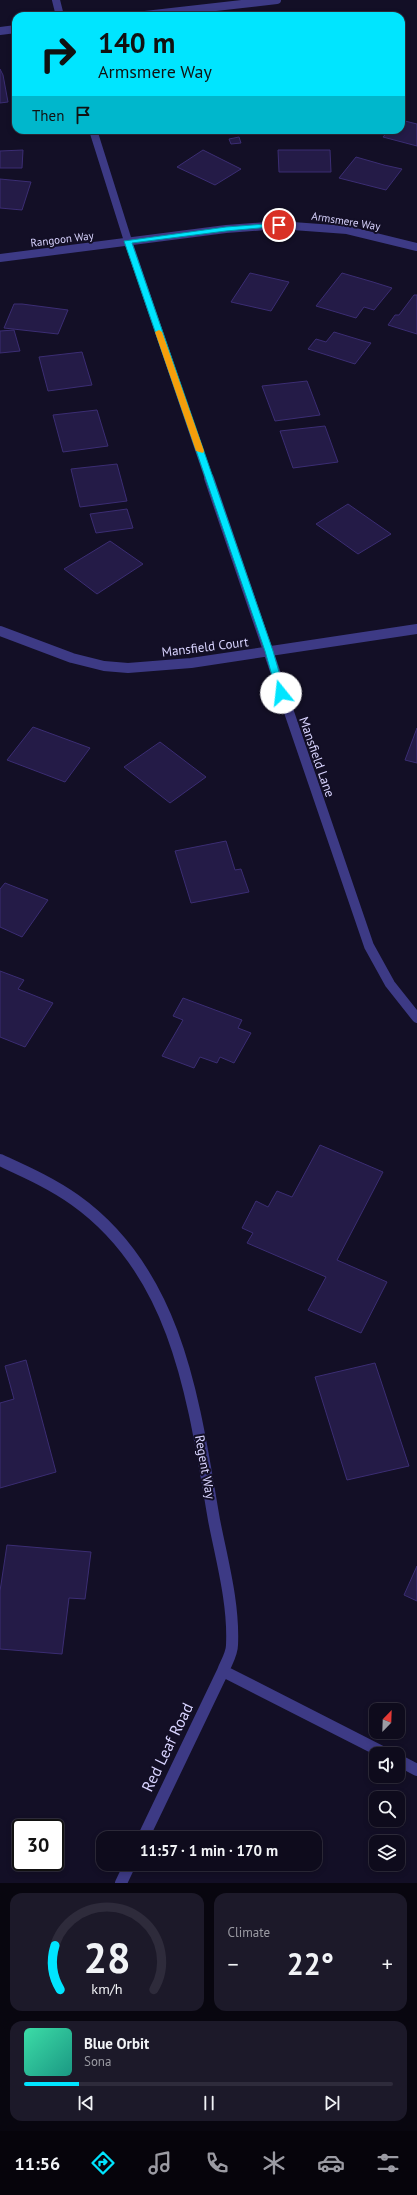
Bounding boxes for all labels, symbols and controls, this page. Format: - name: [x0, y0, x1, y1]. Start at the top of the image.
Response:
- text: 140 m: [98, 24, 175, 61]
- icon: right: [32, 28, 84, 80]
- text: Armsmere Way: [98, 60, 212, 83]
- icon: arrive: [72, 104, 94, 126]
- text: Then: [32, 106, 64, 125]
- pin: [262, 208, 296, 242]
- street label: Armsmere Way: [311, 209, 382, 233]
- icon: arrive: [268, 214, 290, 236]
- street label: Rangoon Way: [30, 228, 95, 250]
- street label: Mansfield Court: [161, 633, 250, 661]
- position arrow: [260, 672, 302, 714]
- street label: Mansfield Lane: [295, 715, 339, 799]
- street label: Regent Way: [191, 1434, 219, 1500]
- street label: Red Leaf Road: [137, 1699, 197, 1795]
- north arrow: [369, 1703, 405, 1739]
- map controls: [369, 1703, 405, 1871]
- button: sound: [369, 1747, 405, 1783]
- button: search: [369, 1791, 405, 1827]
- speed limit sign: 30: [12, 1819, 64, 1871]
- button: layers: [369, 1835, 405, 1871]
- text: 11:57 · 1 min · 170 m: [140, 1841, 278, 1860]
- text: Climate: [228, 1924, 270, 1941]
- text: 28: [83, 1931, 130, 1984]
- text: 22°: [287, 1944, 334, 1983]
- text: −: [228, 1950, 239, 1978]
- text: +: [382, 1950, 393, 1978]
- text: km/h: [91, 1979, 122, 1998]
- text: Blue Orbit: [84, 2034, 149, 2053]
- text: Sona: [84, 2053, 111, 2070]
- icon: previous: [75, 2092, 97, 2114]
- icon: pause: [198, 2092, 220, 2114]
- icon: next: [321, 2092, 343, 2114]
- icon: directions: [89, 2149, 117, 2177]
- icon: music: [146, 2149, 174, 2177]
- icon: phone: [203, 2149, 231, 2177]
- icon: climate: [260, 2149, 288, 2177]
- icon: car: [317, 2149, 345, 2177]
- icon: filters: [374, 2149, 402, 2177]
- text: 11:56: [15, 2152, 60, 2175]

